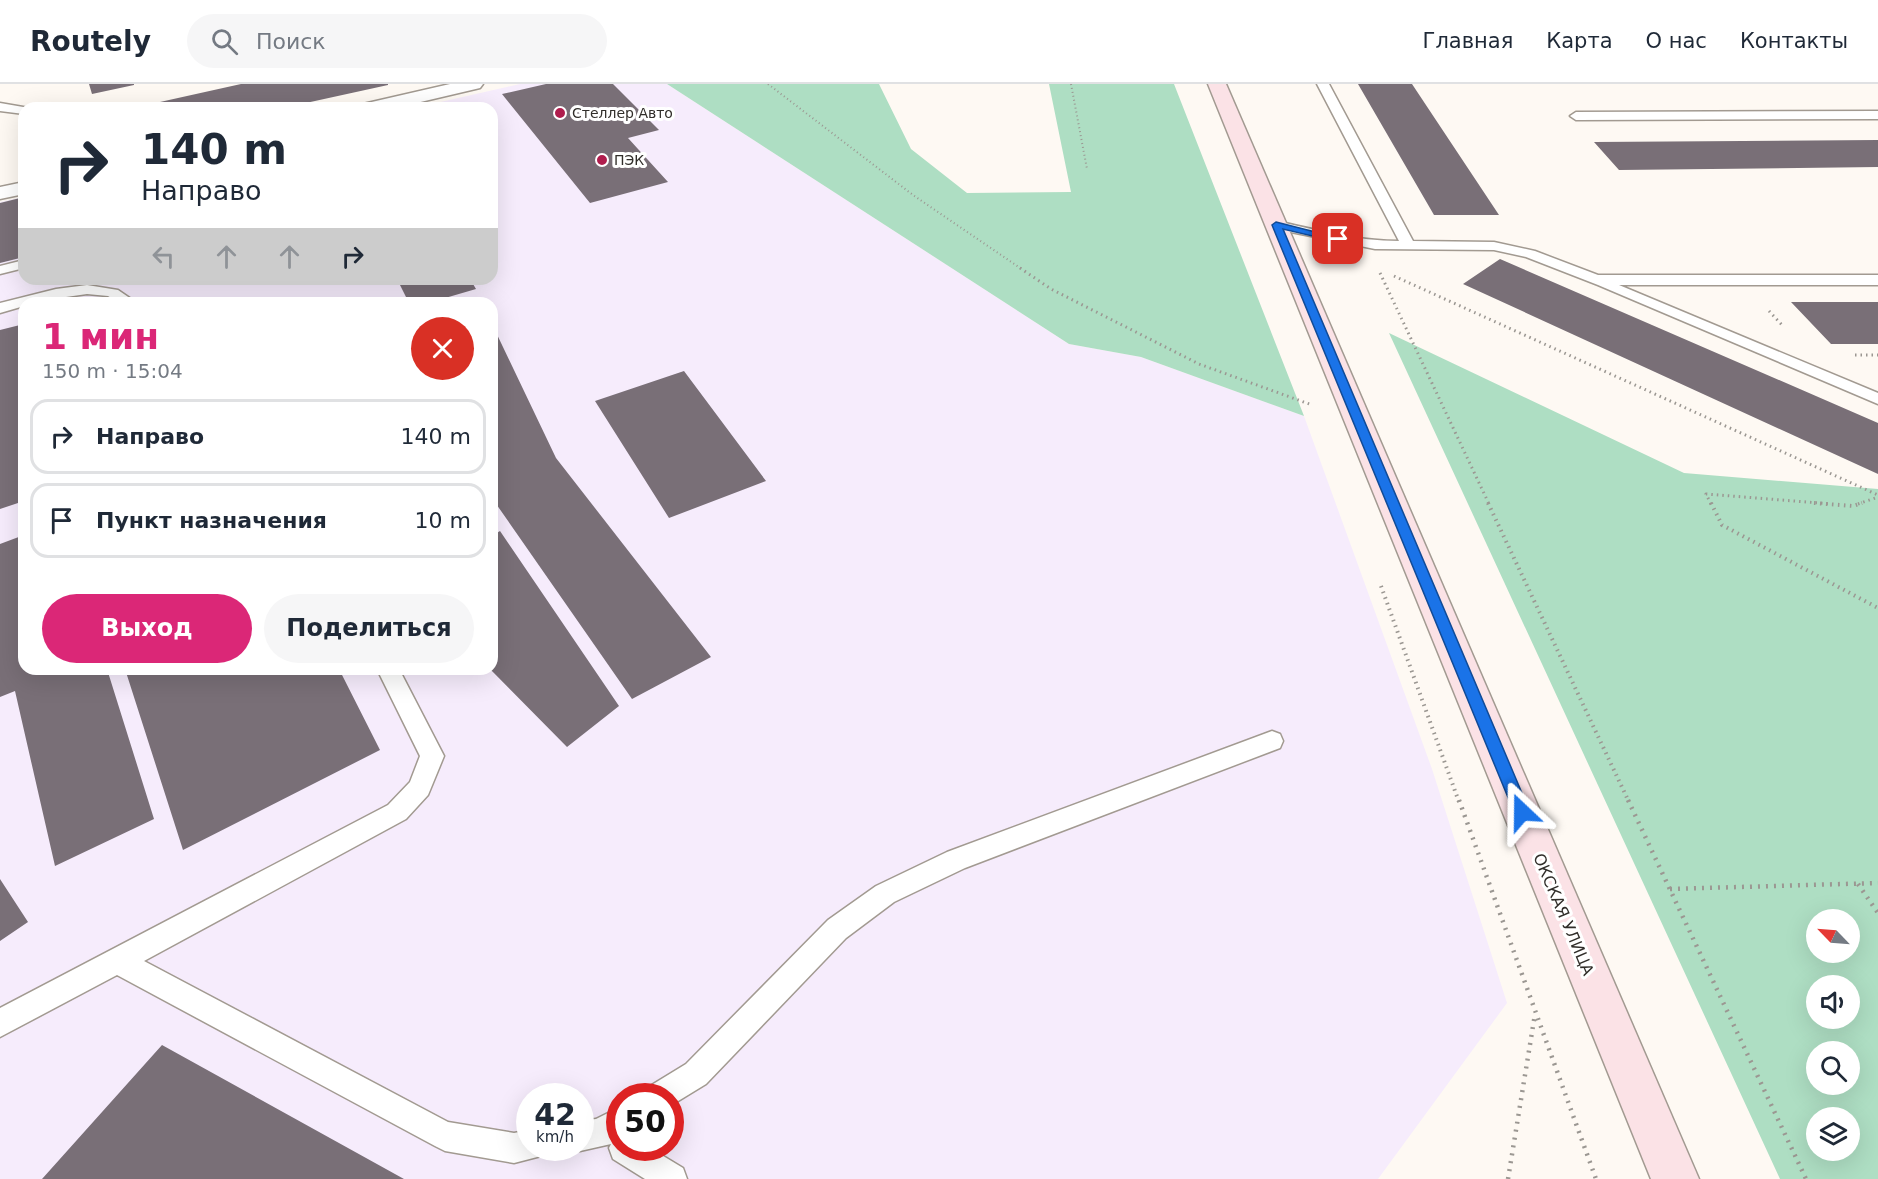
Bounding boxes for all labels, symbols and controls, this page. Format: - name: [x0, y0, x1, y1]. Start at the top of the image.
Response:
- search box: [187, 14, 607, 68]
- text: Routely: [30, 25, 151, 58]
- icon: search: [208, 25, 241, 58]
- text: Поиск: [256, 29, 326, 54]
- text: Главная: [1423, 29, 1513, 53]
- text: Карта: [1546, 29, 1613, 53]
- text: О нас: [1646, 29, 1707, 53]
- text: Контакты: [1740, 29, 1848, 53]
- place label: Стеллер Авто: [572, 105, 673, 121]
- marker: Стеллер Авто: [553, 106, 567, 120]
- text: 140 m: [141, 125, 287, 174]
- icon: right: [42, 126, 120, 204]
- place label: ПЭК: [614, 152, 644, 168]
- marker: ПЭК: [595, 153, 609, 167]
- text: Направо: [141, 175, 262, 206]
- pin: [1312, 213, 1363, 264]
- icon: arrive: [1321, 222, 1354, 255]
- icon: left: [147, 240, 180, 273]
- icon: ahead: [210, 240, 243, 273]
- icon: ahead: [273, 240, 306, 273]
- icon: right: [336, 240, 369, 273]
- text: 1 мин: [42, 316, 159, 357]
- button: close: [411, 317, 474, 380]
- text: 150 m · 15:04: [42, 359, 183, 383]
- icon: right: [45, 420, 78, 453]
- text: Направо: [96, 424, 204, 449]
- text: 140 m: [401, 424, 471, 449]
- icon: arrive: [45, 504, 78, 537]
- text: Пункт назначения: [96, 508, 327, 533]
- text: 10 m: [415, 508, 471, 533]
- button: Выход: [42, 594, 252, 663]
- button: Поделиться: [264, 594, 474, 663]
- position arrow: [1490, 780, 1554, 844]
- street label: ОКСКАЯ УЛИЦА: [1529, 850, 1598, 978]
- north arrow: [1806, 909, 1860, 963]
- map controls: [1806, 909, 1860, 1161]
- button: sound: [1806, 975, 1860, 1029]
- button: search: [1806, 1041, 1860, 1095]
- speed limit sign: 50: [606, 1083, 684, 1161]
- text: 42: [534, 1097, 576, 1132]
- button: layers: [1806, 1107, 1860, 1161]
- text: km/h: [536, 1128, 574, 1146]

